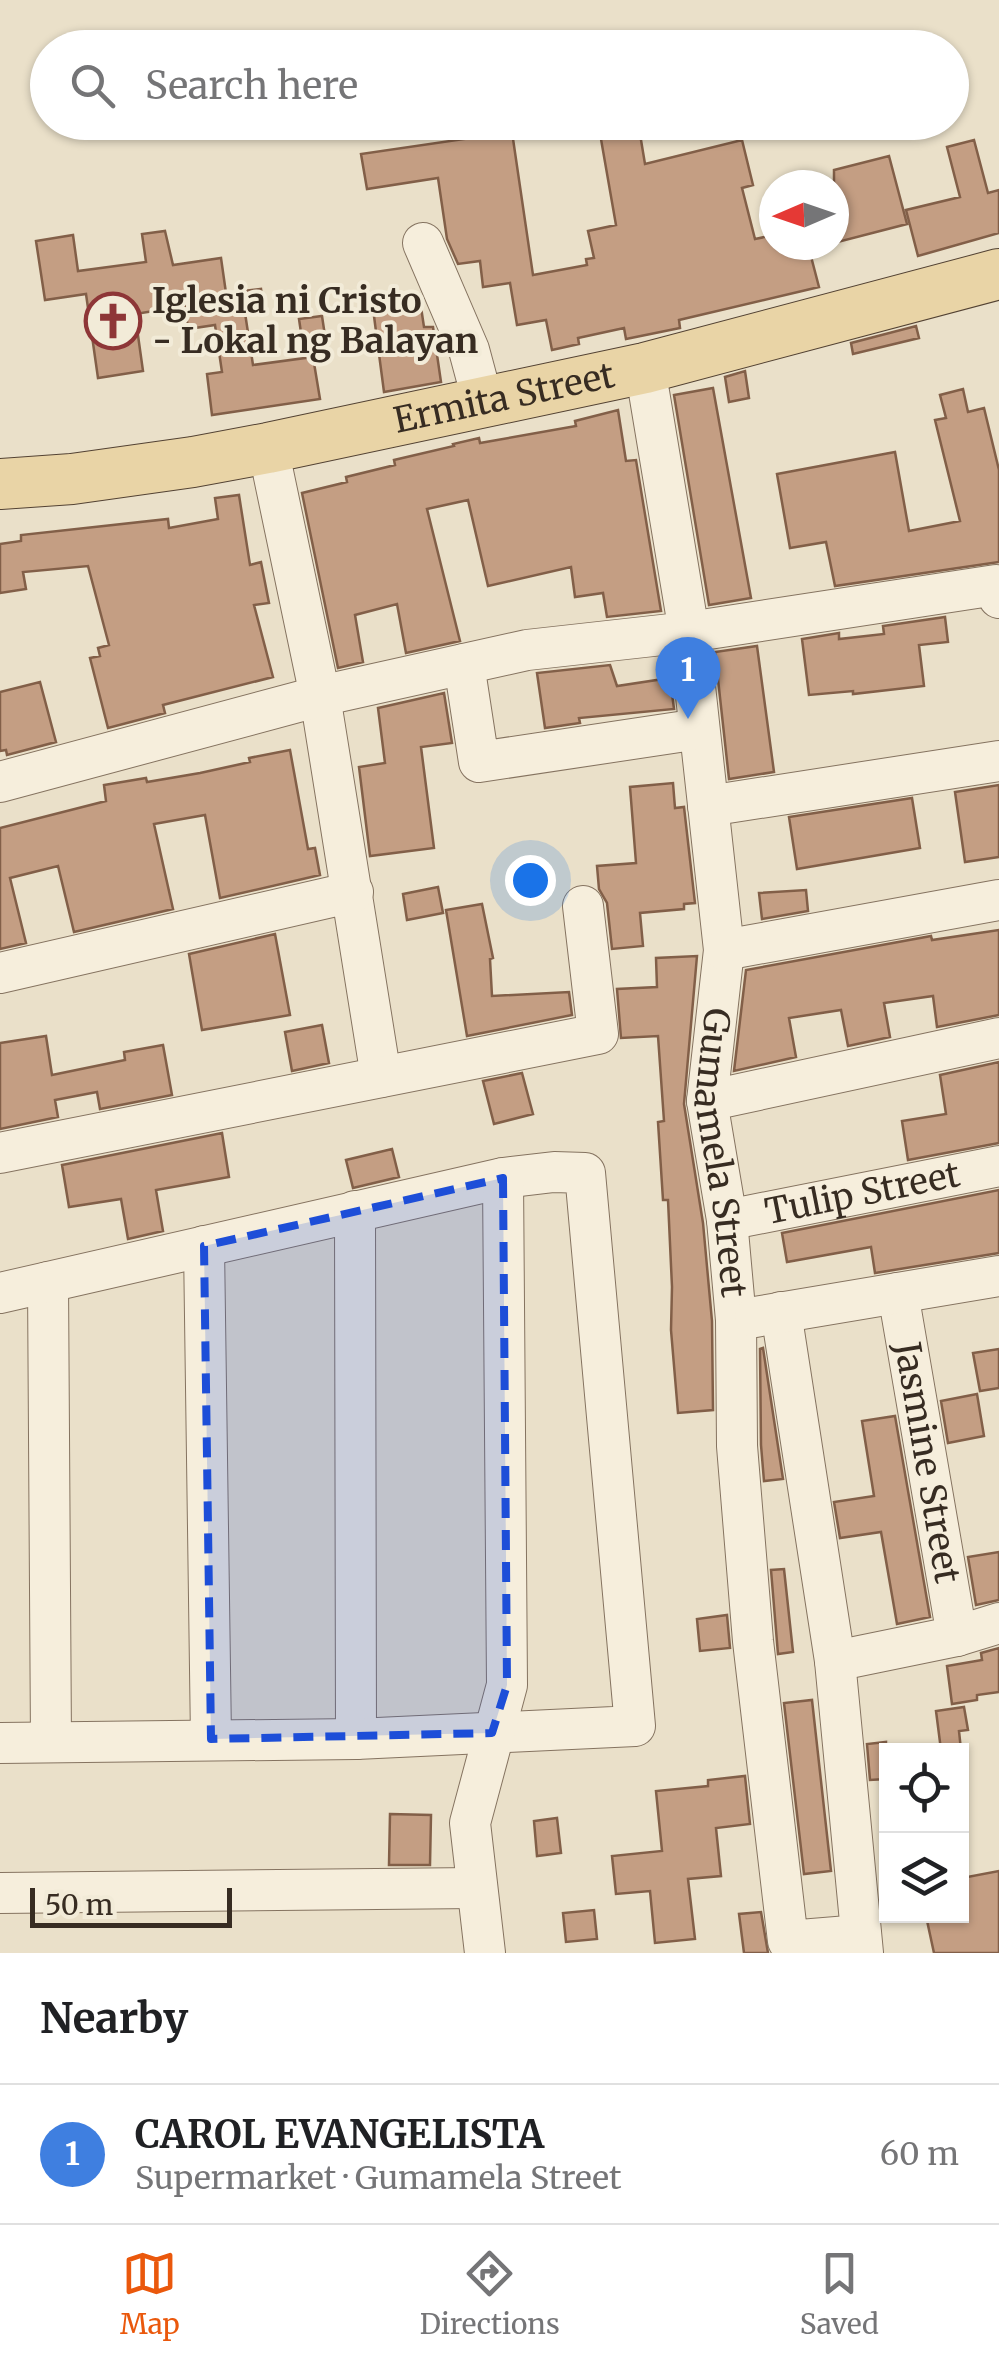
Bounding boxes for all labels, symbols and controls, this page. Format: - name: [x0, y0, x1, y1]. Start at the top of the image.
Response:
- search box: [30, 30, 969, 140]
- icon: search: [65, 58, 120, 113]
- text: Search here: [145, 62, 358, 109]
- north arrow: [759, 170, 849, 260]
- place label: Iglesia ni Cristo - Lokal ng Balayan: [152, 279, 479, 363]
- church icon: Iglesia ni Cristo - Lokal ng Balayan: [83, 291, 143, 351]
- street label: Ermita Street: [390, 353, 619, 443]
- pin: 1: [656, 636, 720, 719]
- your location: [505, 855, 556, 906]
- street label: Gumamela Street: [684, 1006, 756, 1300]
- street label: Tulip Street: [761, 1152, 964, 1234]
- street label: Jasmine Street: [885, 1338, 970, 1587]
- map controls: [879, 1743, 969, 1923]
- button: locate: [879, 1743, 969, 1833]
- button: layers: [879, 1833, 969, 1923]
- scale bar: [30, 1883, 232, 1928]
- text: 50 m: [45, 1887, 113, 1923]
- text: Nearby: [40, 1992, 188, 2044]
- text: CAROL EVANGELISTA: [135, 2111, 544, 2158]
- text: 1: [65, 2134, 80, 2174]
- text: 60 m: [880, 2134, 959, 2174]
- text: Supermarket · Gumamela Street: [135, 2158, 622, 2198]
- tab: Map: [120, 2246, 180, 2342]
- tab: Directions: [420, 2246, 560, 2342]
- tab: Saved: [800, 2246, 879, 2342]

